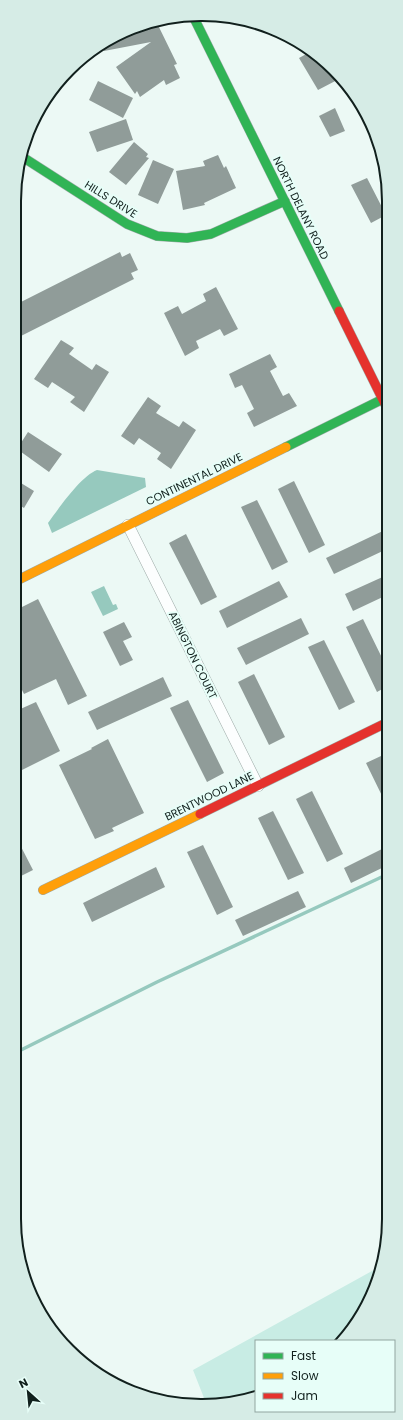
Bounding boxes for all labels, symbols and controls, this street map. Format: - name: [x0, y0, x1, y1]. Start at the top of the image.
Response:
- street label: NORTH DELANY ROAD: [269, 154, 333, 262]
- street label: HILLS DRIVE: [82, 176, 140, 222]
- street label: CONTINENTAL DRIVE: [143, 449, 245, 509]
- street label: ABINGTON COURT: [165, 609, 221, 702]
- street label: BRENTWOOD LANE: [162, 768, 256, 824]
- legend: [255, 1340, 395, 1412]
- text: Fast: [291, 1347, 316, 1364]
- text: Slow: [291, 1367, 319, 1384]
- north arrow: [8, 1372, 48, 1412]
- text: N: [16, 1374, 31, 1392]
- text: Jam: [291, 1387, 318, 1404]

